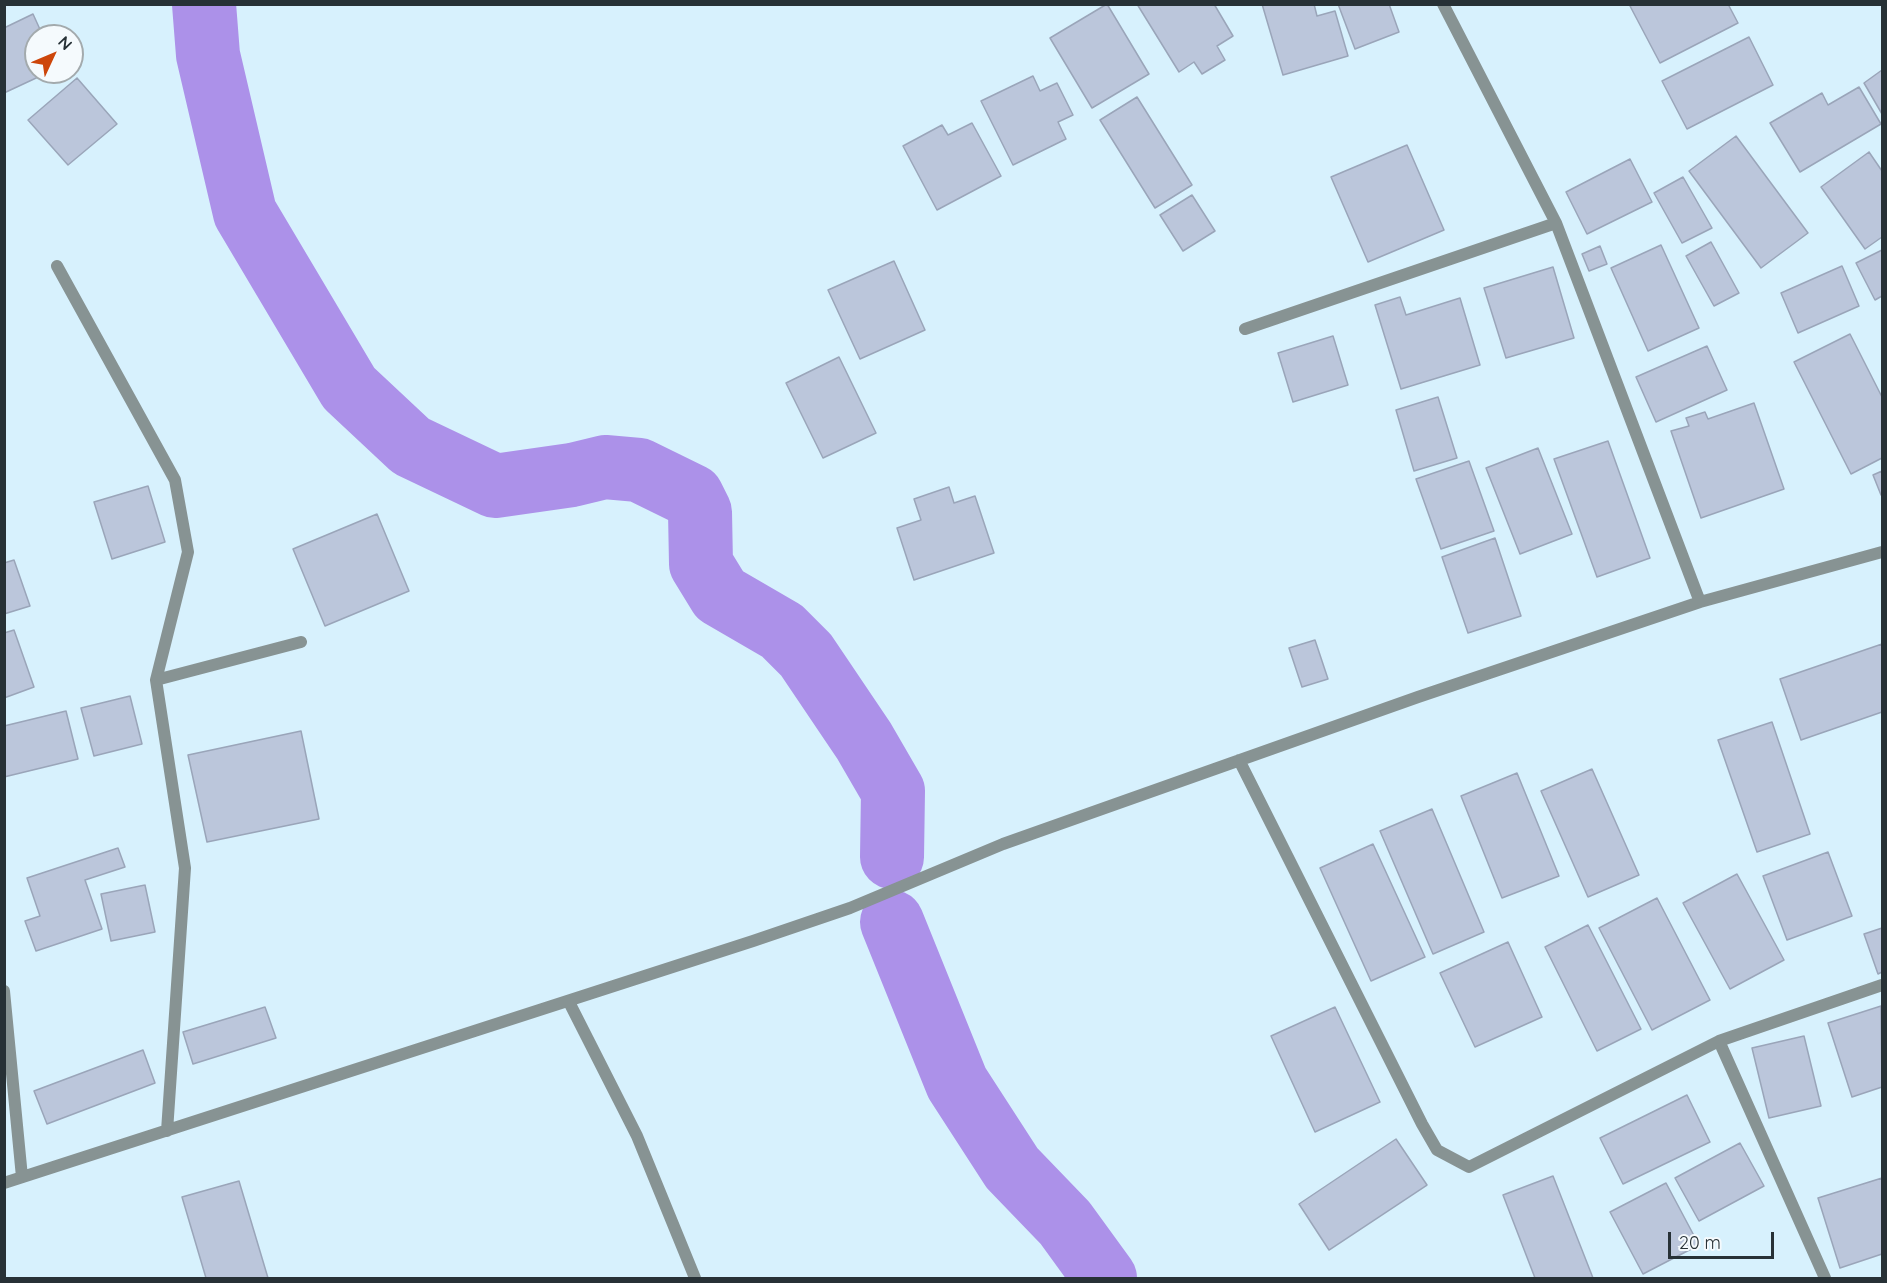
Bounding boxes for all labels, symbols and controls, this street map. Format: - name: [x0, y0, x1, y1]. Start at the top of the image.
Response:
- north arrow: [24, 24, 84, 84]
- text: N: [54, 32, 77, 54]
- scale bar: [1671, 1220, 1778, 1258]
- text: 20 m: [1679, 1231, 1721, 1254]

